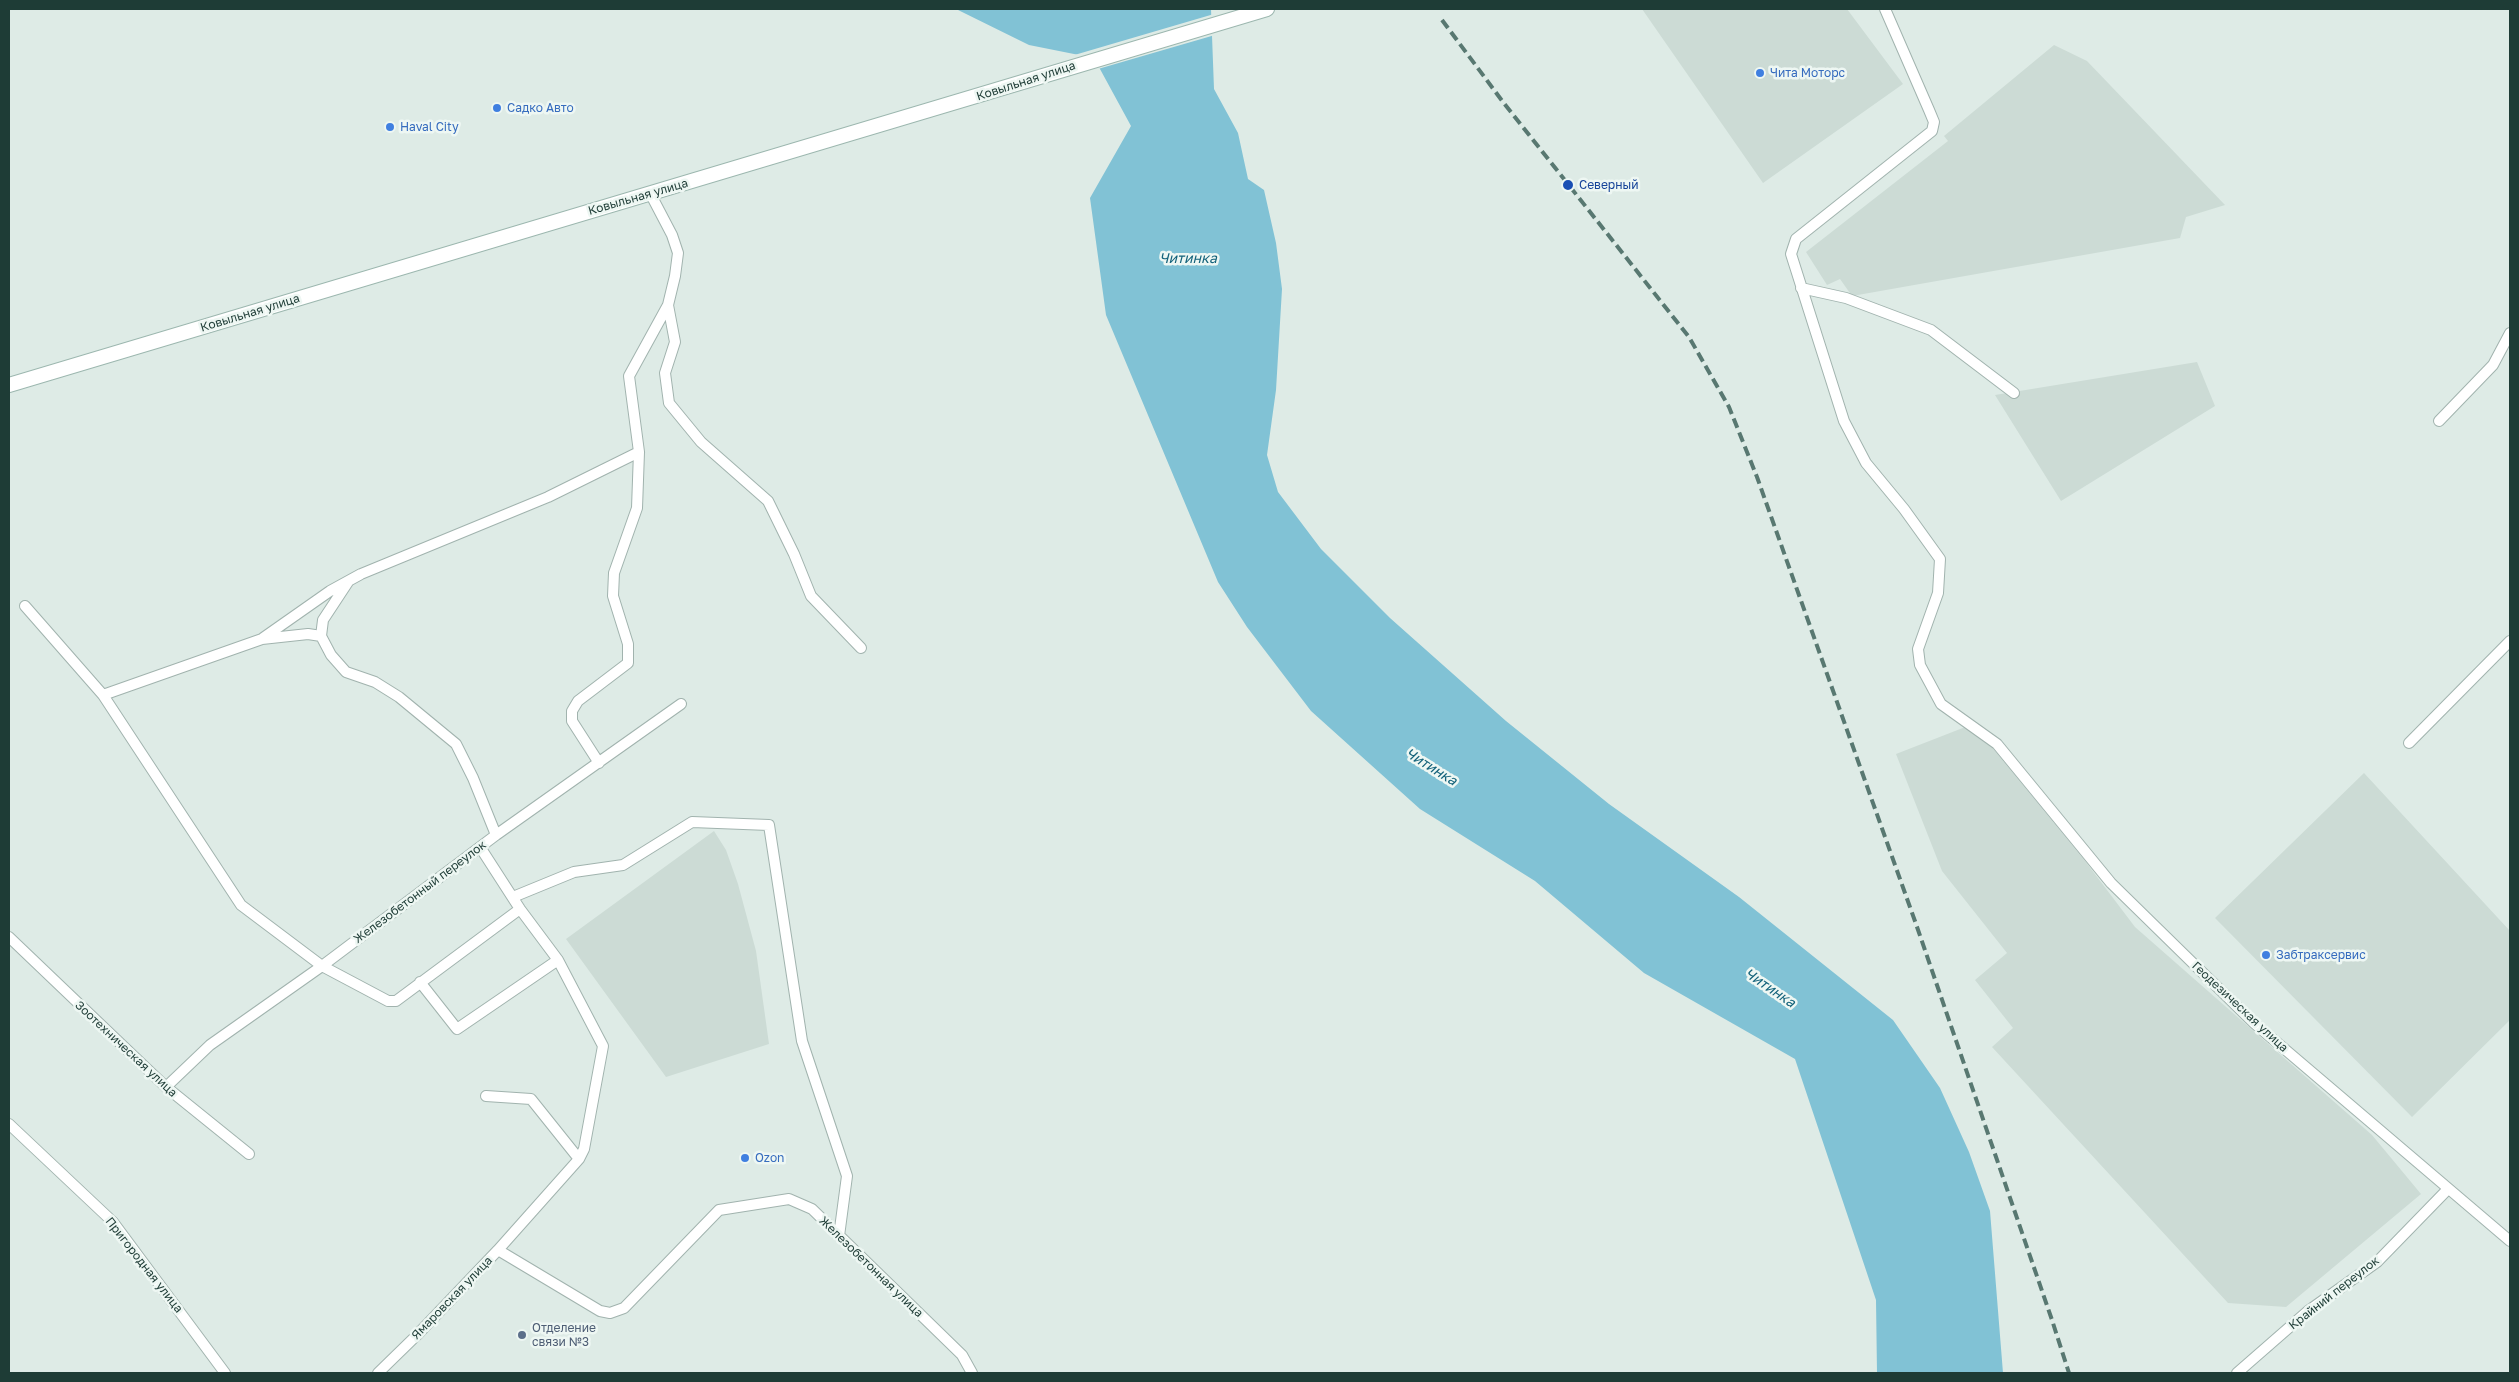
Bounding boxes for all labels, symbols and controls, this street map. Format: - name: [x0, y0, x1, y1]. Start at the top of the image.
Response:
- street label: Ковыльная улица: [975, 58, 1077, 104]
- place label: Чита Моторс: [1770, 66, 1845, 80]
- marker: Чита Моторс: [1754, 67, 1766, 79]
- place label: Садко Авто: [507, 101, 574, 115]
- marker: Садко Авто: [491, 102, 503, 114]
- place label: Haval Сity: [400, 120, 459, 134]
- marker: Haval Сity: [384, 121, 396, 133]
- street label: Ковыльная улица: [586, 176, 690, 218]
- marker: Северный: [1561, 178, 1575, 192]
- place label: Северный: [1579, 178, 1639, 192]
- water label: Читинка: [1159, 251, 1217, 267]
- street label: Ковыльная улица: [198, 291, 302, 335]
- water label: Читинка: [1402, 745, 1460, 789]
- street label: Железобетонный переулок: [351, 837, 489, 947]
- place label: Забтраксервис: [2276, 948, 2366, 962]
- marker: Забтраксервис: [2260, 949, 2272, 961]
- street label: Геодезическая улица: [2189, 959, 2291, 1055]
- water label: Читинка: [1741, 965, 1799, 1011]
- street label: Зоотехническая улица: [72, 998, 180, 1100]
- place label: Ozon: [755, 1151, 784, 1165]
- marker: Ozon: [739, 1152, 751, 1164]
- street label: Пригородная улица: [102, 1214, 186, 1316]
- street label: Железобетонная улица: [816, 1214, 926, 1320]
- street label: Ямаровская улица: [409, 1253, 495, 1343]
- street label: Крайний переулок: [2286, 1253, 2382, 1333]
- place label: Отделение связи №3: [532, 1321, 596, 1349]
- marker: Отделение связи №3: [516, 1329, 528, 1341]

